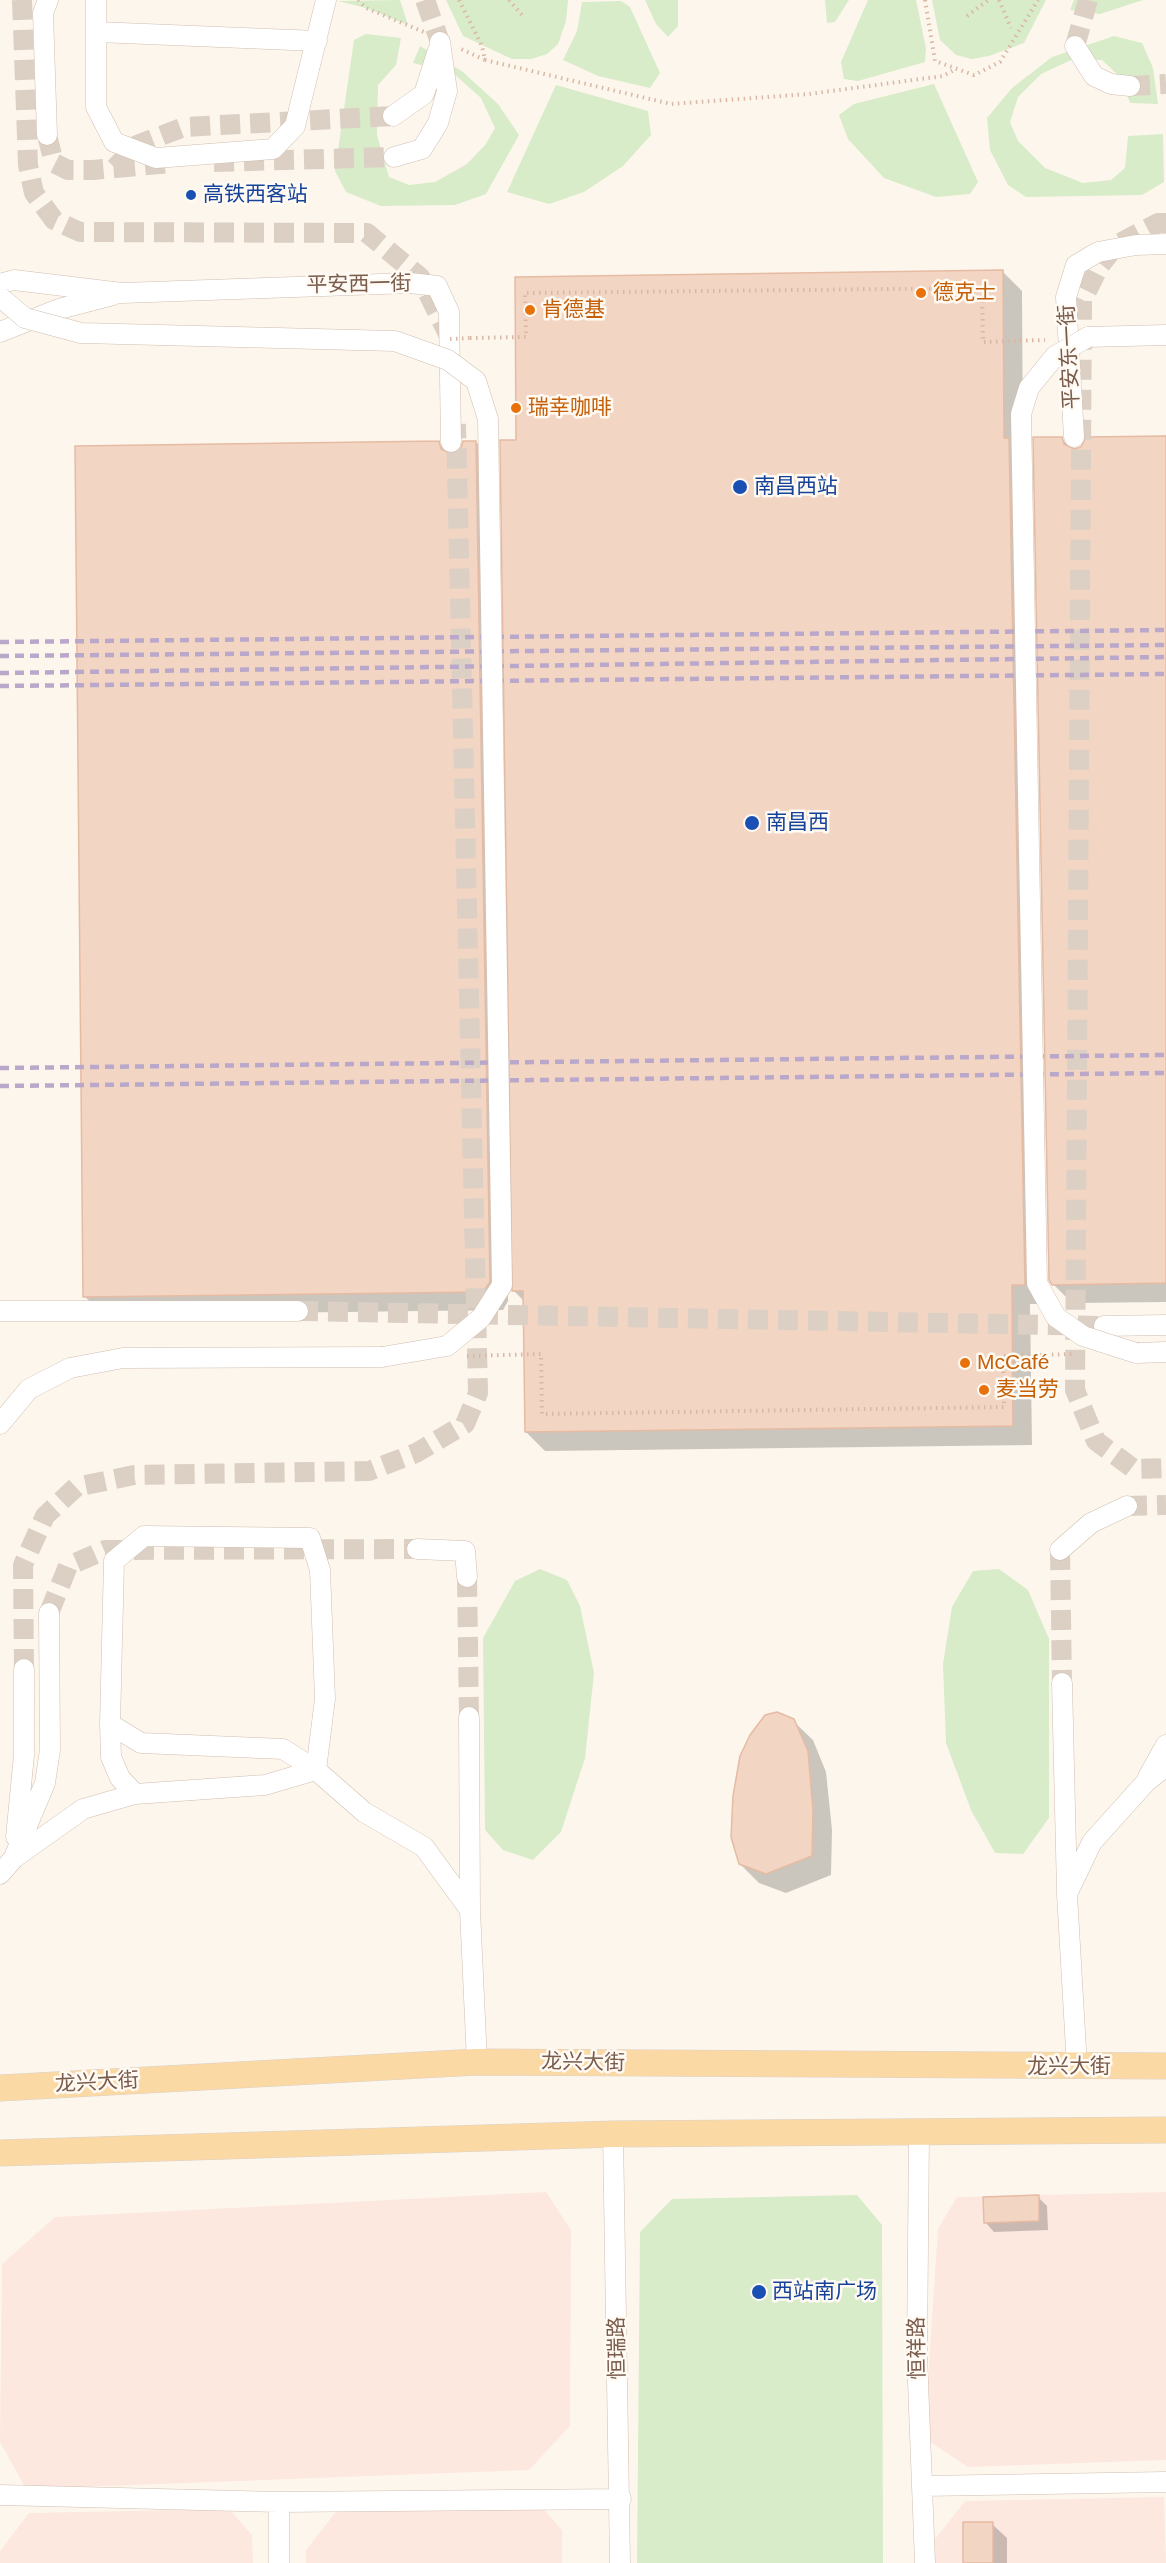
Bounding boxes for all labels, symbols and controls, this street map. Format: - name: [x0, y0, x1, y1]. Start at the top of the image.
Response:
- place label: 高铁西客站: [203, 182, 308, 208]
- marker: 高铁西客站: [184, 188, 198, 202]
- street label: 平安西一街: [306, 271, 412, 299]
- place label: 德克士: [933, 280, 996, 306]
- marker: 德克士: [914, 286, 928, 300]
- place label: 肯德基: [542, 297, 605, 323]
- marker: 肯德基: [523, 303, 537, 317]
- street label: 平安东一街: [1055, 304, 1085, 410]
- place label: 瑞幸咖啡: [528, 395, 612, 421]
- marker: 瑞幸咖啡: [509, 401, 523, 415]
- place label: 南昌西站: [754, 474, 838, 500]
- marker: 南昌西站: [731, 478, 749, 496]
- place label: 南昌西: [766, 810, 829, 836]
- marker: 南昌西: [743, 814, 761, 832]
- place label: McCafé: [977, 1350, 1049, 1376]
- marker: McCafé: [958, 1356, 972, 1370]
- place label: 麦当劳: [996, 1377, 1059, 1403]
- marker: 麦当劳: [977, 1383, 991, 1397]
- street label: 龙兴大街: [541, 2050, 625, 2076]
- street label: 龙兴大街: [1027, 2054, 1111, 2080]
- street label: 龙兴大街: [54, 2068, 140, 2098]
- place label: 西站南广场: [772, 2279, 877, 2305]
- marker: 西站南广场: [750, 2283, 768, 2301]
- street label: 恒瑞路: [605, 2316, 631, 2380]
- street label: 恒祥路: [905, 2316, 931, 2380]

